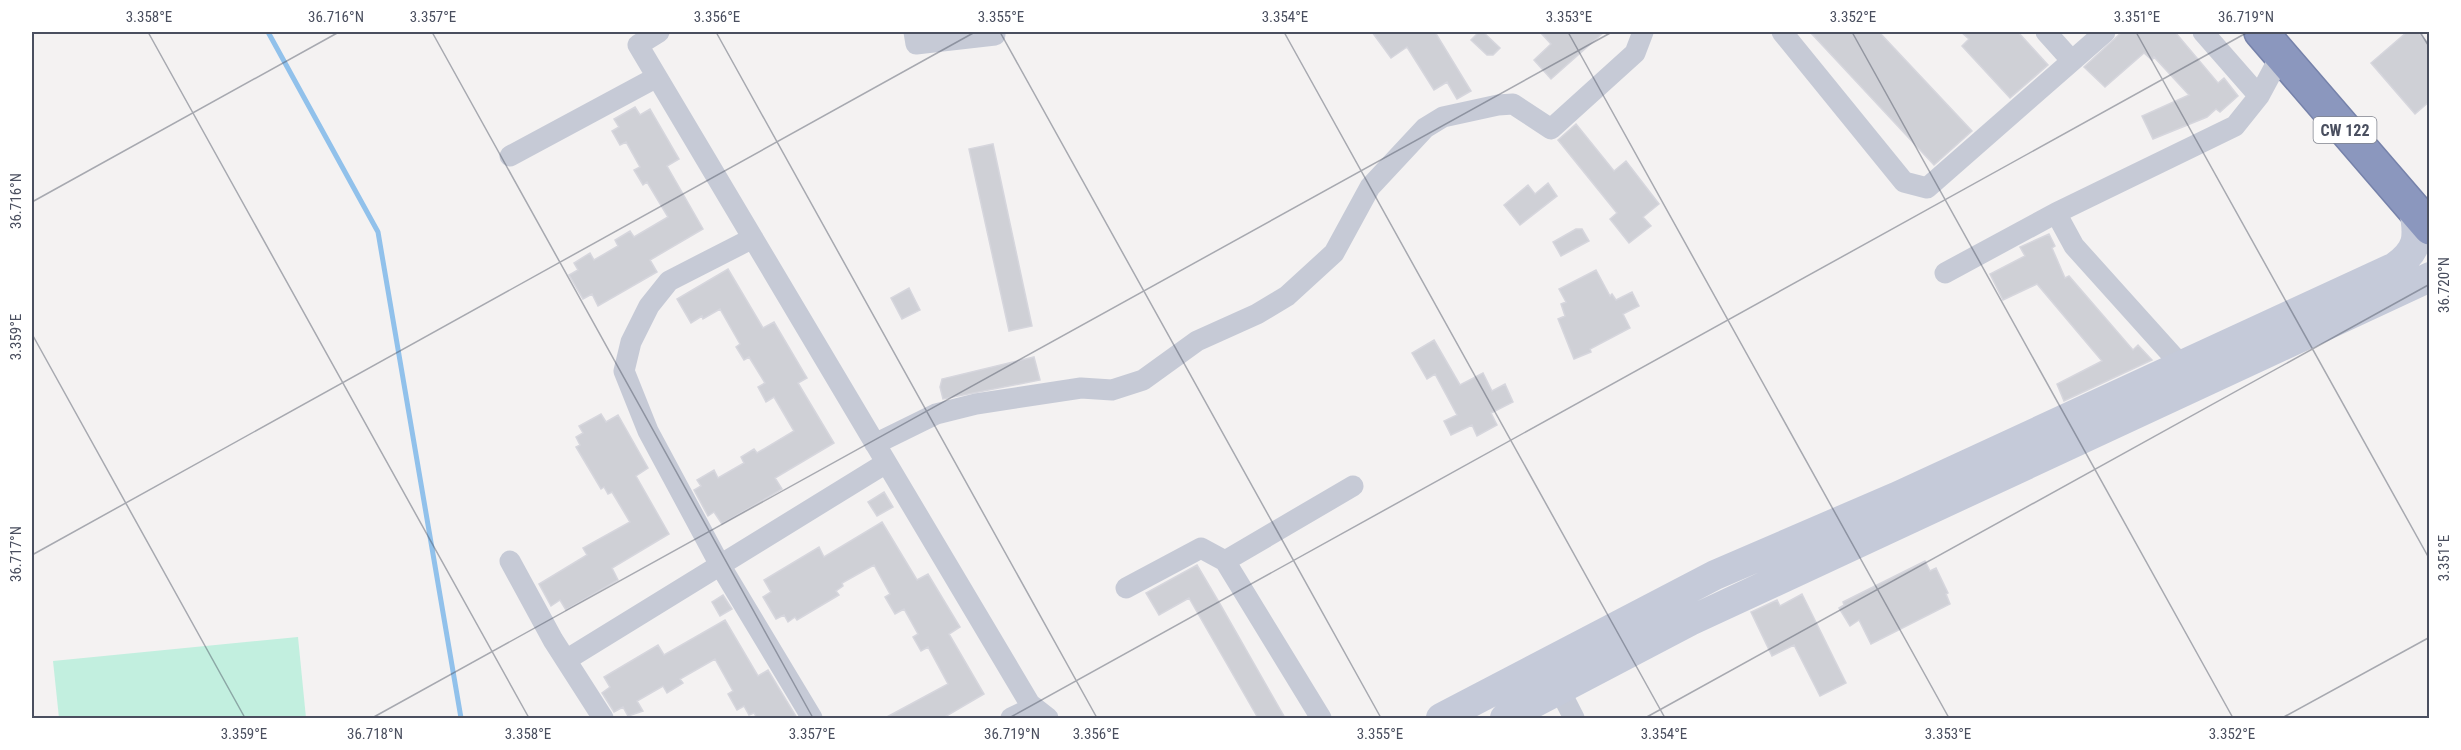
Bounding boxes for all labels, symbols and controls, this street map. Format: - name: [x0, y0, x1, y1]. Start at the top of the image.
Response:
- text: 3.358°E: [126, 8, 172, 26]
- text: 36.716°N: [308, 8, 364, 26]
- text: 3.357°E: [410, 8, 456, 26]
- text: 3.356°E: [694, 8, 740, 26]
- text: 3.355°E: [978, 8, 1024, 26]
- text: 3.354°E: [1262, 8, 1308, 26]
- text: 3.353°E: [1546, 8, 1592, 26]
- text: 3.352°E: [1830, 8, 1876, 26]
- text: 3.351°E: [2114, 8, 2160, 26]
- text: 36.719°N: [2218, 8, 2274, 26]
- road number: CW 122: [2314, 117, 2376, 143]
- text: 36.716°N: [7, 173, 25, 229]
- text: 36.720°N: [2435, 257, 2453, 313]
- text: 3.359°E: [7, 314, 25, 360]
- text: 36.717°N: [7, 526, 25, 582]
- text: 3.351°E: [2435, 535, 2453, 581]
- text: 3.359°E: [221, 725, 267, 743]
- text: 36.718°N: [347, 725, 403, 743]
- text: 3.358°E: [505, 725, 551, 743]
- text: 3.357°E: [789, 725, 835, 743]
- text: 36.719°N: [984, 725, 1040, 743]
- text: 3.356°E: [1073, 725, 1119, 743]
- text: 3.355°E: [1357, 725, 1403, 743]
- text: 3.354°E: [1641, 725, 1687, 743]
- text: 3.353°E: [1925, 725, 1971, 743]
- text: 3.352°E: [2209, 725, 2255, 743]

